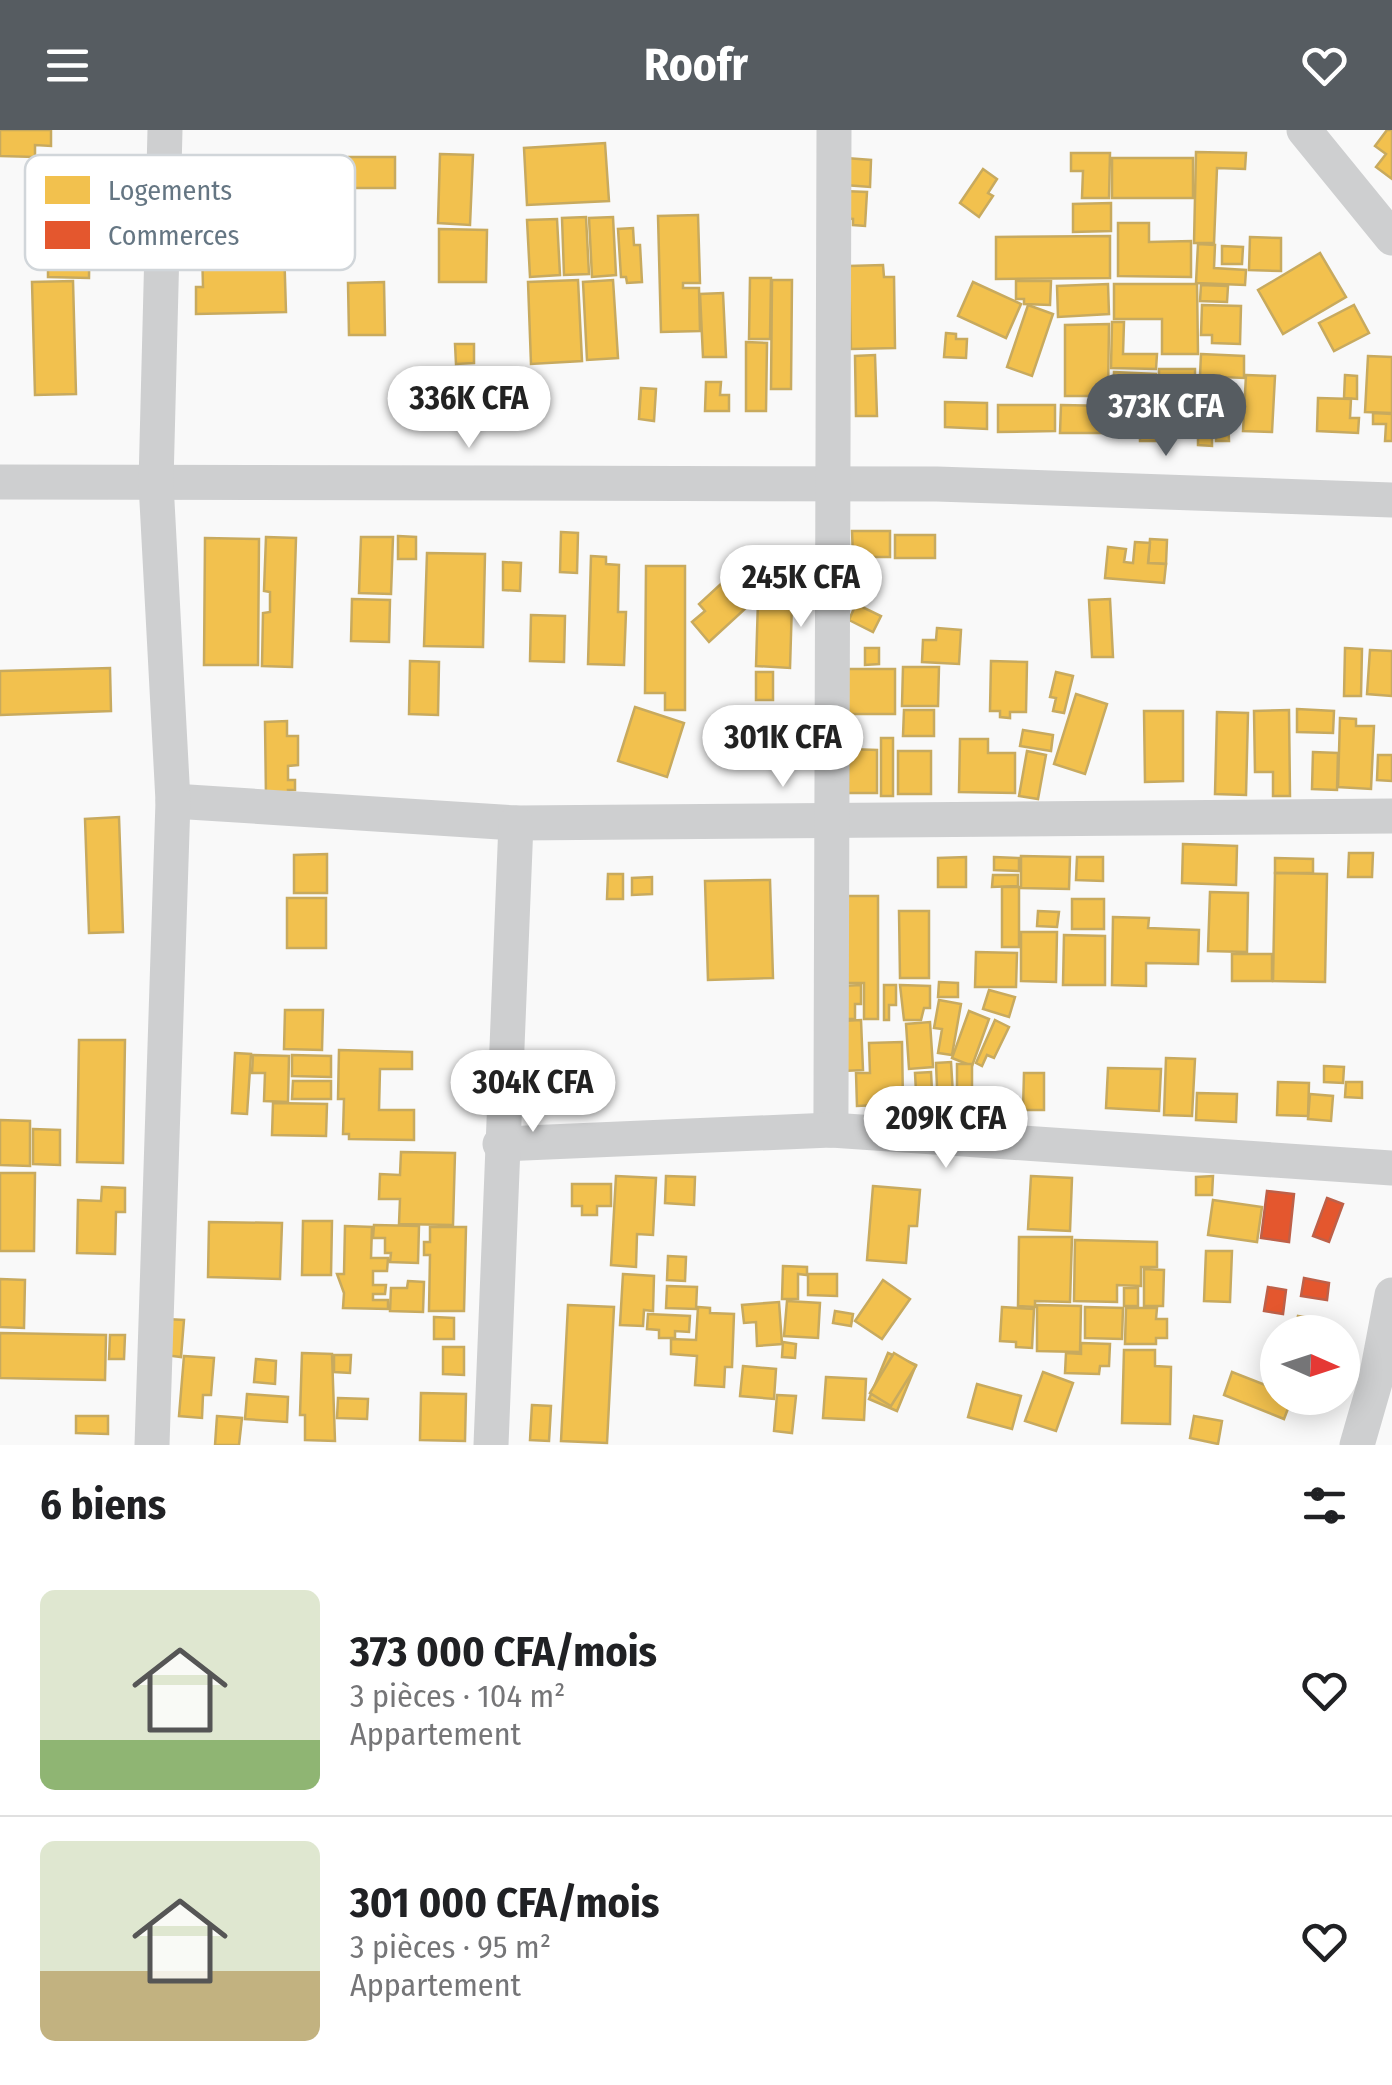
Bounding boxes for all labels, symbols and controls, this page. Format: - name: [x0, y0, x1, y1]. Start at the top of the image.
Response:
- icon: menu: [40, 38, 95, 93]
- text: Roofr: [644, 38, 748, 92]
- icon: heart: [1297, 38, 1352, 93]
- legend: [25, 155, 355, 270]
- text: Logements: [108, 174, 232, 207]
- text: Commerces: [108, 219, 240, 252]
- pin: 336K CFA: [366, 366, 572, 451]
- pin: 373K CFA: [1063, 374, 1269, 459]
- text: 336K CFA: [410, 379, 528, 417]
- text: 373K CFA: [1108, 387, 1224, 425]
- pin: 245K CFA: [698, 545, 904, 630]
- text: 245K CFA: [742, 558, 860, 596]
- pin: 301K CFA: [680, 705, 886, 790]
- text: 301K CFA: [724, 718, 842, 756]
- pin: 304K CFA: [430, 1050, 636, 1135]
- text: 304K CFA: [473, 1063, 593, 1101]
- pin: 209K CFA: [843, 1086, 1049, 1171]
- text: 209K CFA: [886, 1099, 1006, 1137]
- north arrow: [1260, 1315, 1360, 1415]
- map controls: [1260, 1315, 1360, 1415]
- icon: filters: [1297, 1478, 1352, 1533]
- text: 6 biens: [40, 1480, 166, 1530]
- text: 373 000 CFA/mois: [350, 1627, 657, 1677]
- icon: home: [120, 1630, 240, 1750]
- icon: heart: [1297, 1663, 1352, 1718]
- text: 3 pièces · 104 m²: [350, 1677, 565, 1715]
- text: Appartement: [350, 1715, 521, 1753]
- text: 301 000 CFA/mois: [350, 1878, 659, 1928]
- icon: home: [120, 1881, 240, 2001]
- icon: heart: [1297, 1914, 1352, 1969]
- text: 3 pièces · 95 m²: [350, 1928, 551, 1966]
- text: Appartement: [350, 1966, 521, 2004]

